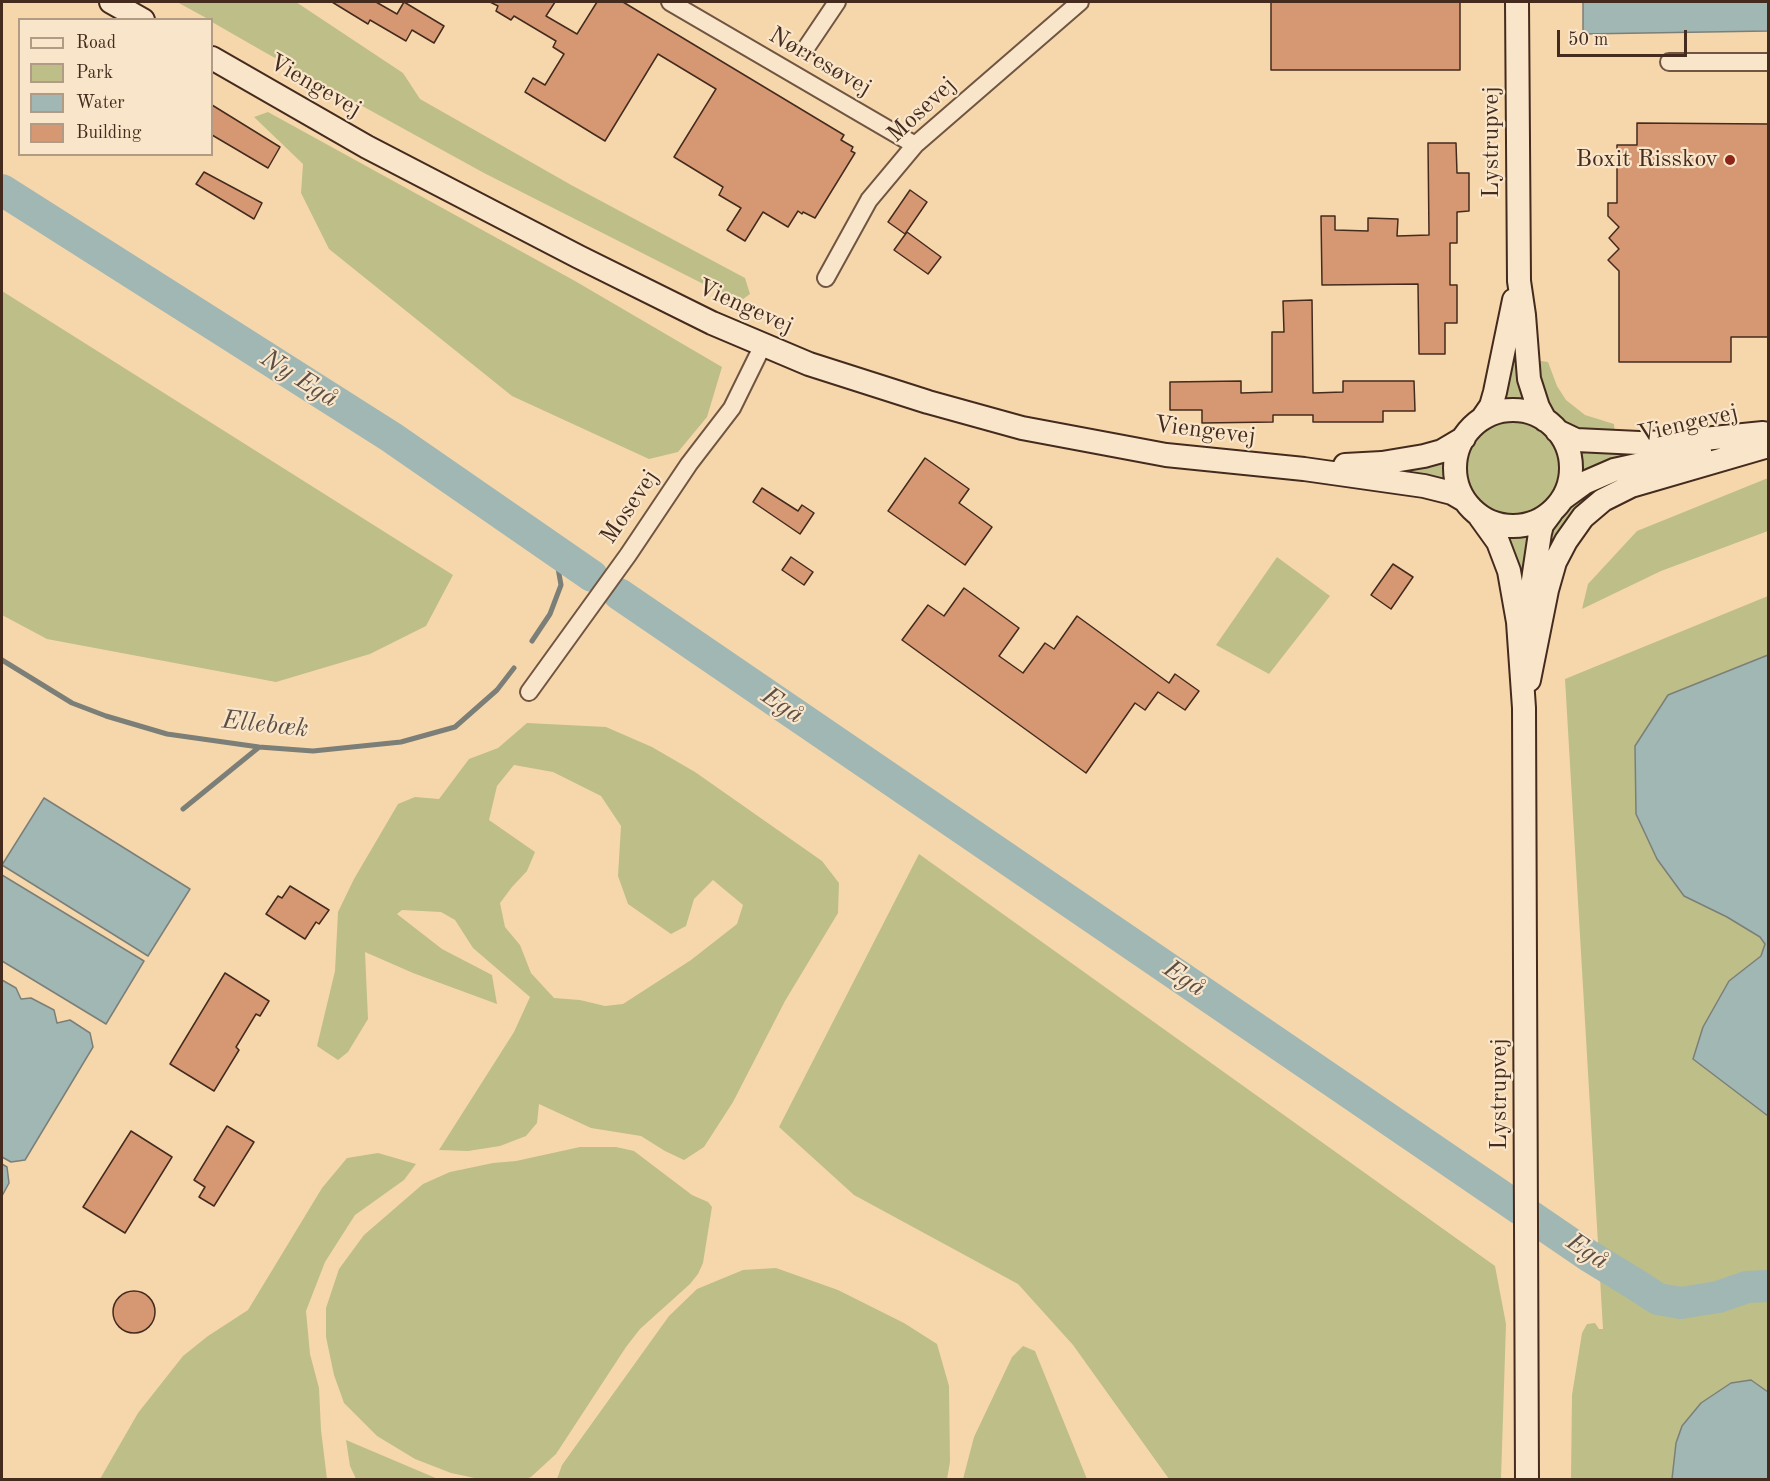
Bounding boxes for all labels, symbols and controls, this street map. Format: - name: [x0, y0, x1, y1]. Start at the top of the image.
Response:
- legend: [18, 18, 213, 156]
- scale bar: [1560, 18, 1690, 56]
- street label: Nørresøvej: [764, 21, 876, 103]
- text: 50 m: [1568, 31, 1608, 49]
- text: Road: [76, 34, 116, 52]
- street label: Viengevej: [264, 48, 366, 124]
- text: Park: [76, 64, 113, 82]
- street label: Mosevej: [882, 71, 962, 149]
- street label: Lystrupvej: [1478, 86, 1506, 198]
- text: Water: [76, 94, 125, 112]
- text: Building: [76, 124, 141, 142]
- place label: Boxit Risskov: [1575, 146, 1718, 174]
- marker: Boxit Risskov: [1723, 153, 1737, 167]
- street label: Viengevej: [692, 273, 798, 341]
- water label: Ny Egå: [254, 343, 344, 415]
- street label: Viengevej: [1635, 398, 1741, 450]
- street label: Viengevej: [1153, 410, 1257, 452]
- street label: Mosevej: [595, 464, 665, 550]
- water label: Egå: [755, 681, 809, 731]
- water label: Ellebæk: [220, 705, 310, 745]
- water label: Egå: [1157, 954, 1211, 1004]
- street label: Lystrupvej: [1486, 1038, 1514, 1150]
- water label: Egå: [1560, 1227, 1614, 1277]

